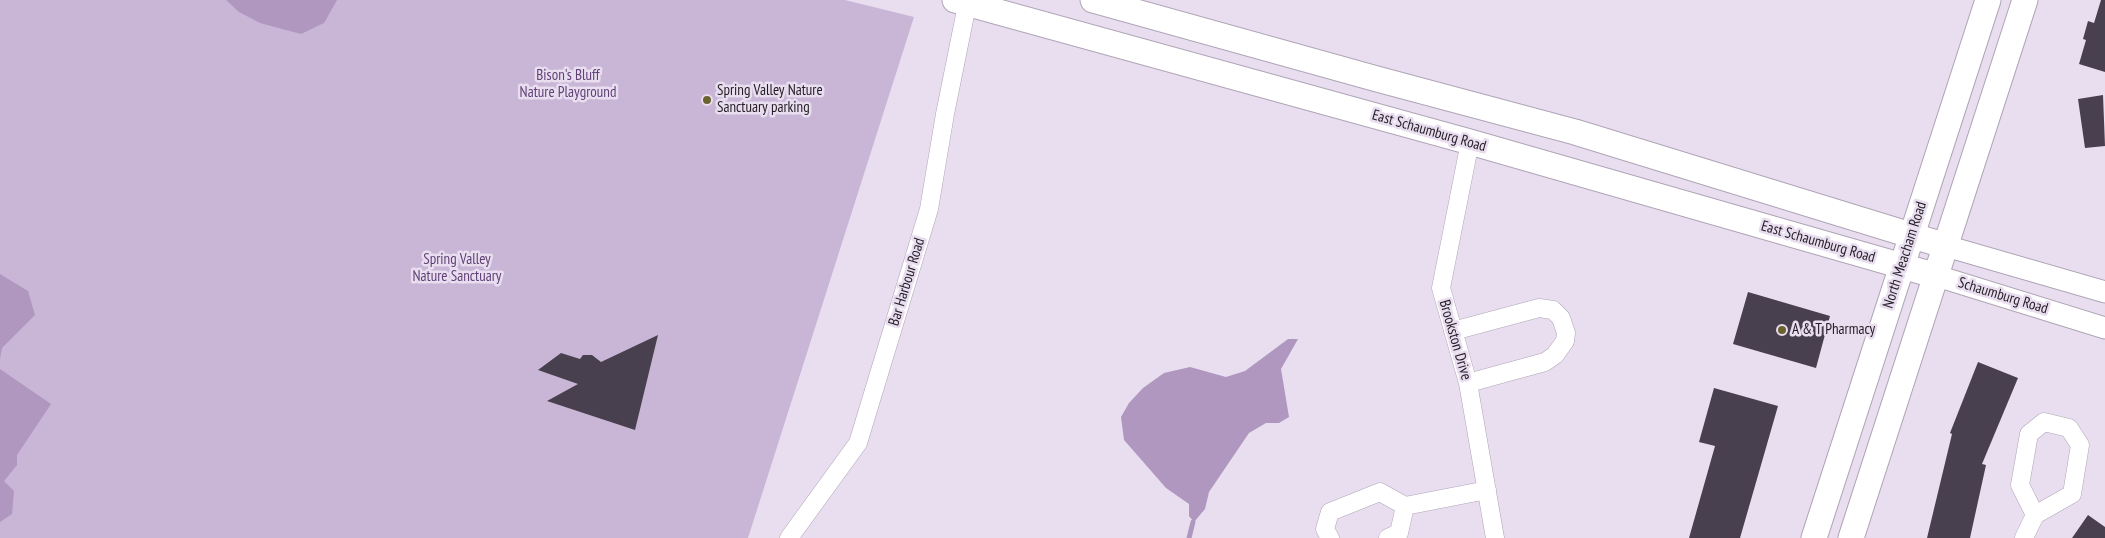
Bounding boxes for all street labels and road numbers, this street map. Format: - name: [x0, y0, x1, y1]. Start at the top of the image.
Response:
- street label: East Schaumburg Road: [1370, 106, 1488, 156]
- street label: North Meacham Road: [1879, 199, 1931, 311]
- street label: East Schaumburg Road: [1759, 217, 1877, 267]
- street label: Bar Harbour Road: [885, 236, 929, 328]
- street label: Schaumburg Road: [1956, 274, 2050, 318]
- street label: Brookston Drive: [1435, 298, 1475, 382]

